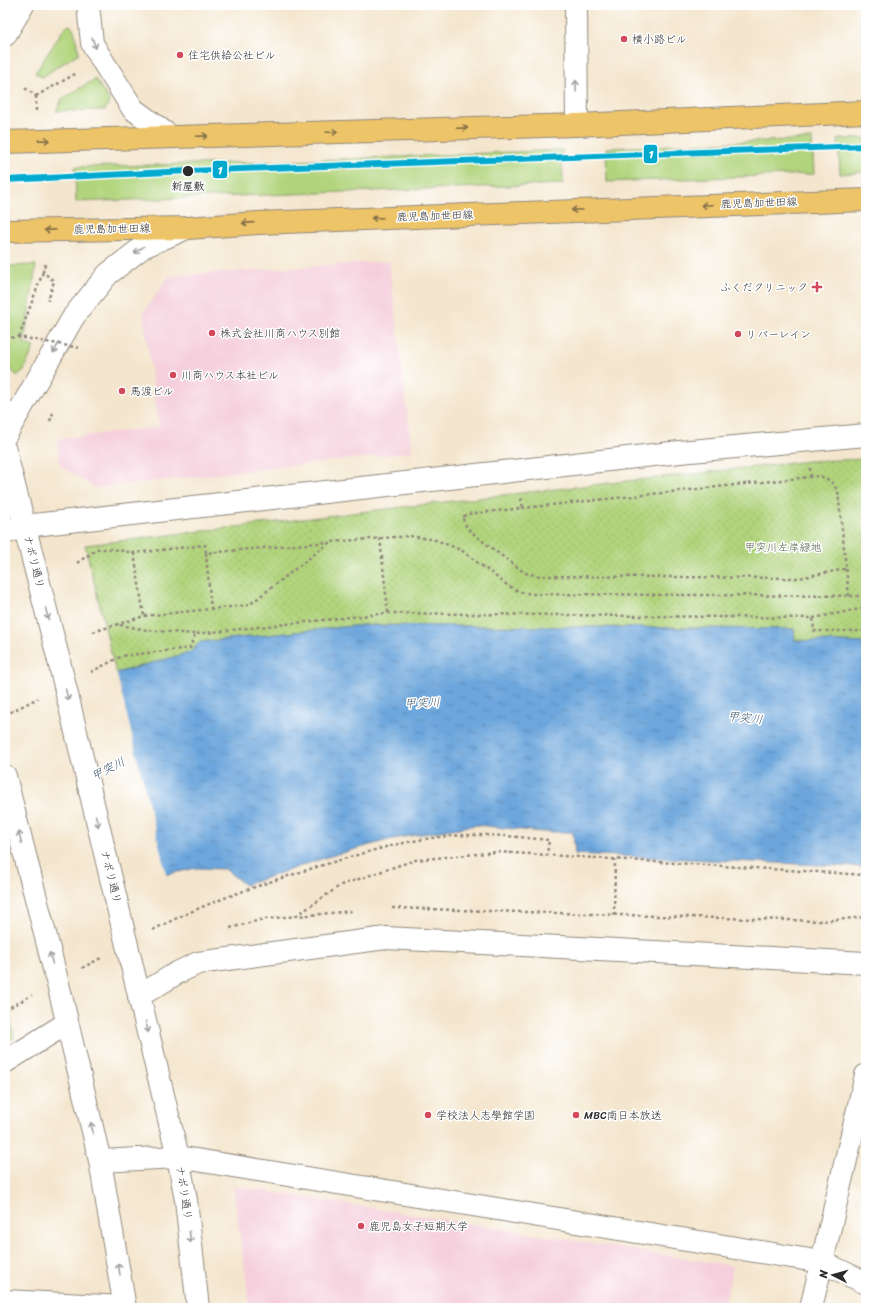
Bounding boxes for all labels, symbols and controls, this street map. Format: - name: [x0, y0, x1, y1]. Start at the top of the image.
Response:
- place label: 横小路ビル: [632, 30, 687, 49]
- marker: 横小路ビル: [619, 34, 629, 44]
- one-way arrow: [90, 37, 98, 49]
- place label: 住宅供給公社ビル: [188, 46, 276, 65]
- marker: 住宅供給公社ビル: [175, 50, 185, 60]
- one-way arrow: [573, 80, 580, 93]
- one-way arrow: [455, 124, 468, 132]
- one-way arrow: [325, 128, 338, 136]
- one-way arrow: [195, 132, 208, 140]
- one-way arrow: [37, 136, 50, 144]
- line badge: 1: [643, 144, 658, 164]
- text: 1: [649, 145, 654, 164]
- line badge: 1: [212, 160, 228, 179]
- text: 1: [218, 161, 223, 180]
- marker: 新屋敷: [181, 164, 195, 178]
- place label: 新屋敷: [172, 177, 205, 196]
- street label: 鹿児島加世田線: [720, 192, 798, 214]
- one-way arrow: [701, 201, 714, 209]
- street label: 鹿児島加世田線: [396, 205, 474, 227]
- one-way arrow: [571, 207, 584, 214]
- one-way arrow: [371, 214, 384, 222]
- street label: 鹿児島加世田線: [73, 219, 151, 239]
- one-way arrow: [242, 220, 255, 227]
- one-way arrow: [44, 226, 57, 234]
- one-way arrow: [133, 246, 144, 254]
- place label: ふくだクリニック: [720, 278, 808, 297]
- marker: ふくだクリニック: [811, 281, 823, 293]
- place label: 株式会社川商ハウス別館: [220, 324, 340, 343]
- place label: リバーレイン: [746, 325, 811, 344]
- marker: 株式会社川商ハウス別館: [207, 328, 217, 338]
- marker: リバーレイン: [733, 329, 743, 339]
- one-way arrow: [51, 342, 59, 354]
- place label: 川商ハウス本社ビル: [181, 366, 279, 385]
- marker: 川商ハウス本社ビル: [168, 370, 178, 380]
- place label: 馬渡ビル: [130, 382, 174, 401]
- marker: 馬渡ビル: [117, 386, 127, 396]
- street label: ナポリ通り: [18, 533, 50, 591]
- park label: 甲突川左岸緑地: [745, 538, 822, 557]
- one-way arrow: [44, 607, 51, 620]
- one-way arrow: [64, 688, 71, 701]
- water label: 甲突川: [403, 691, 441, 715]
- water label: 甲突川: [726, 705, 764, 731]
- water label: 甲突川: [87, 751, 129, 787]
- one-way arrow: [94, 815, 102, 828]
- one-way arrow: [16, 831, 24, 844]
- street label: ナポリ通り: [95, 848, 127, 906]
- one-way arrow: [47, 952, 54, 965]
- one-way arrow: [144, 1020, 152, 1033]
- place label: 学校法人志學館学園: [436, 1106, 535, 1125]
- place label: MBC南日本放送: [584, 1106, 662, 1125]
- marker: 学校法人志學館学園: [423, 1110, 433, 1120]
- marker: MBC南日本放送: [571, 1110, 581, 1120]
- one-way arrow: [88, 1122, 96, 1135]
- street label: ナポリ通り: [170, 1164, 198, 1222]
- place label: 鹿児島女子短期大学: [369, 1217, 468, 1236]
- marker: 鹿児島女子短期大学: [356, 1221, 366, 1231]
- one-way arrow: [186, 1230, 194, 1243]
- north arrow: [813, 1255, 853, 1295]
- one-way arrow: [115, 1263, 123, 1276]
- text: N: [814, 1269, 833, 1280]

